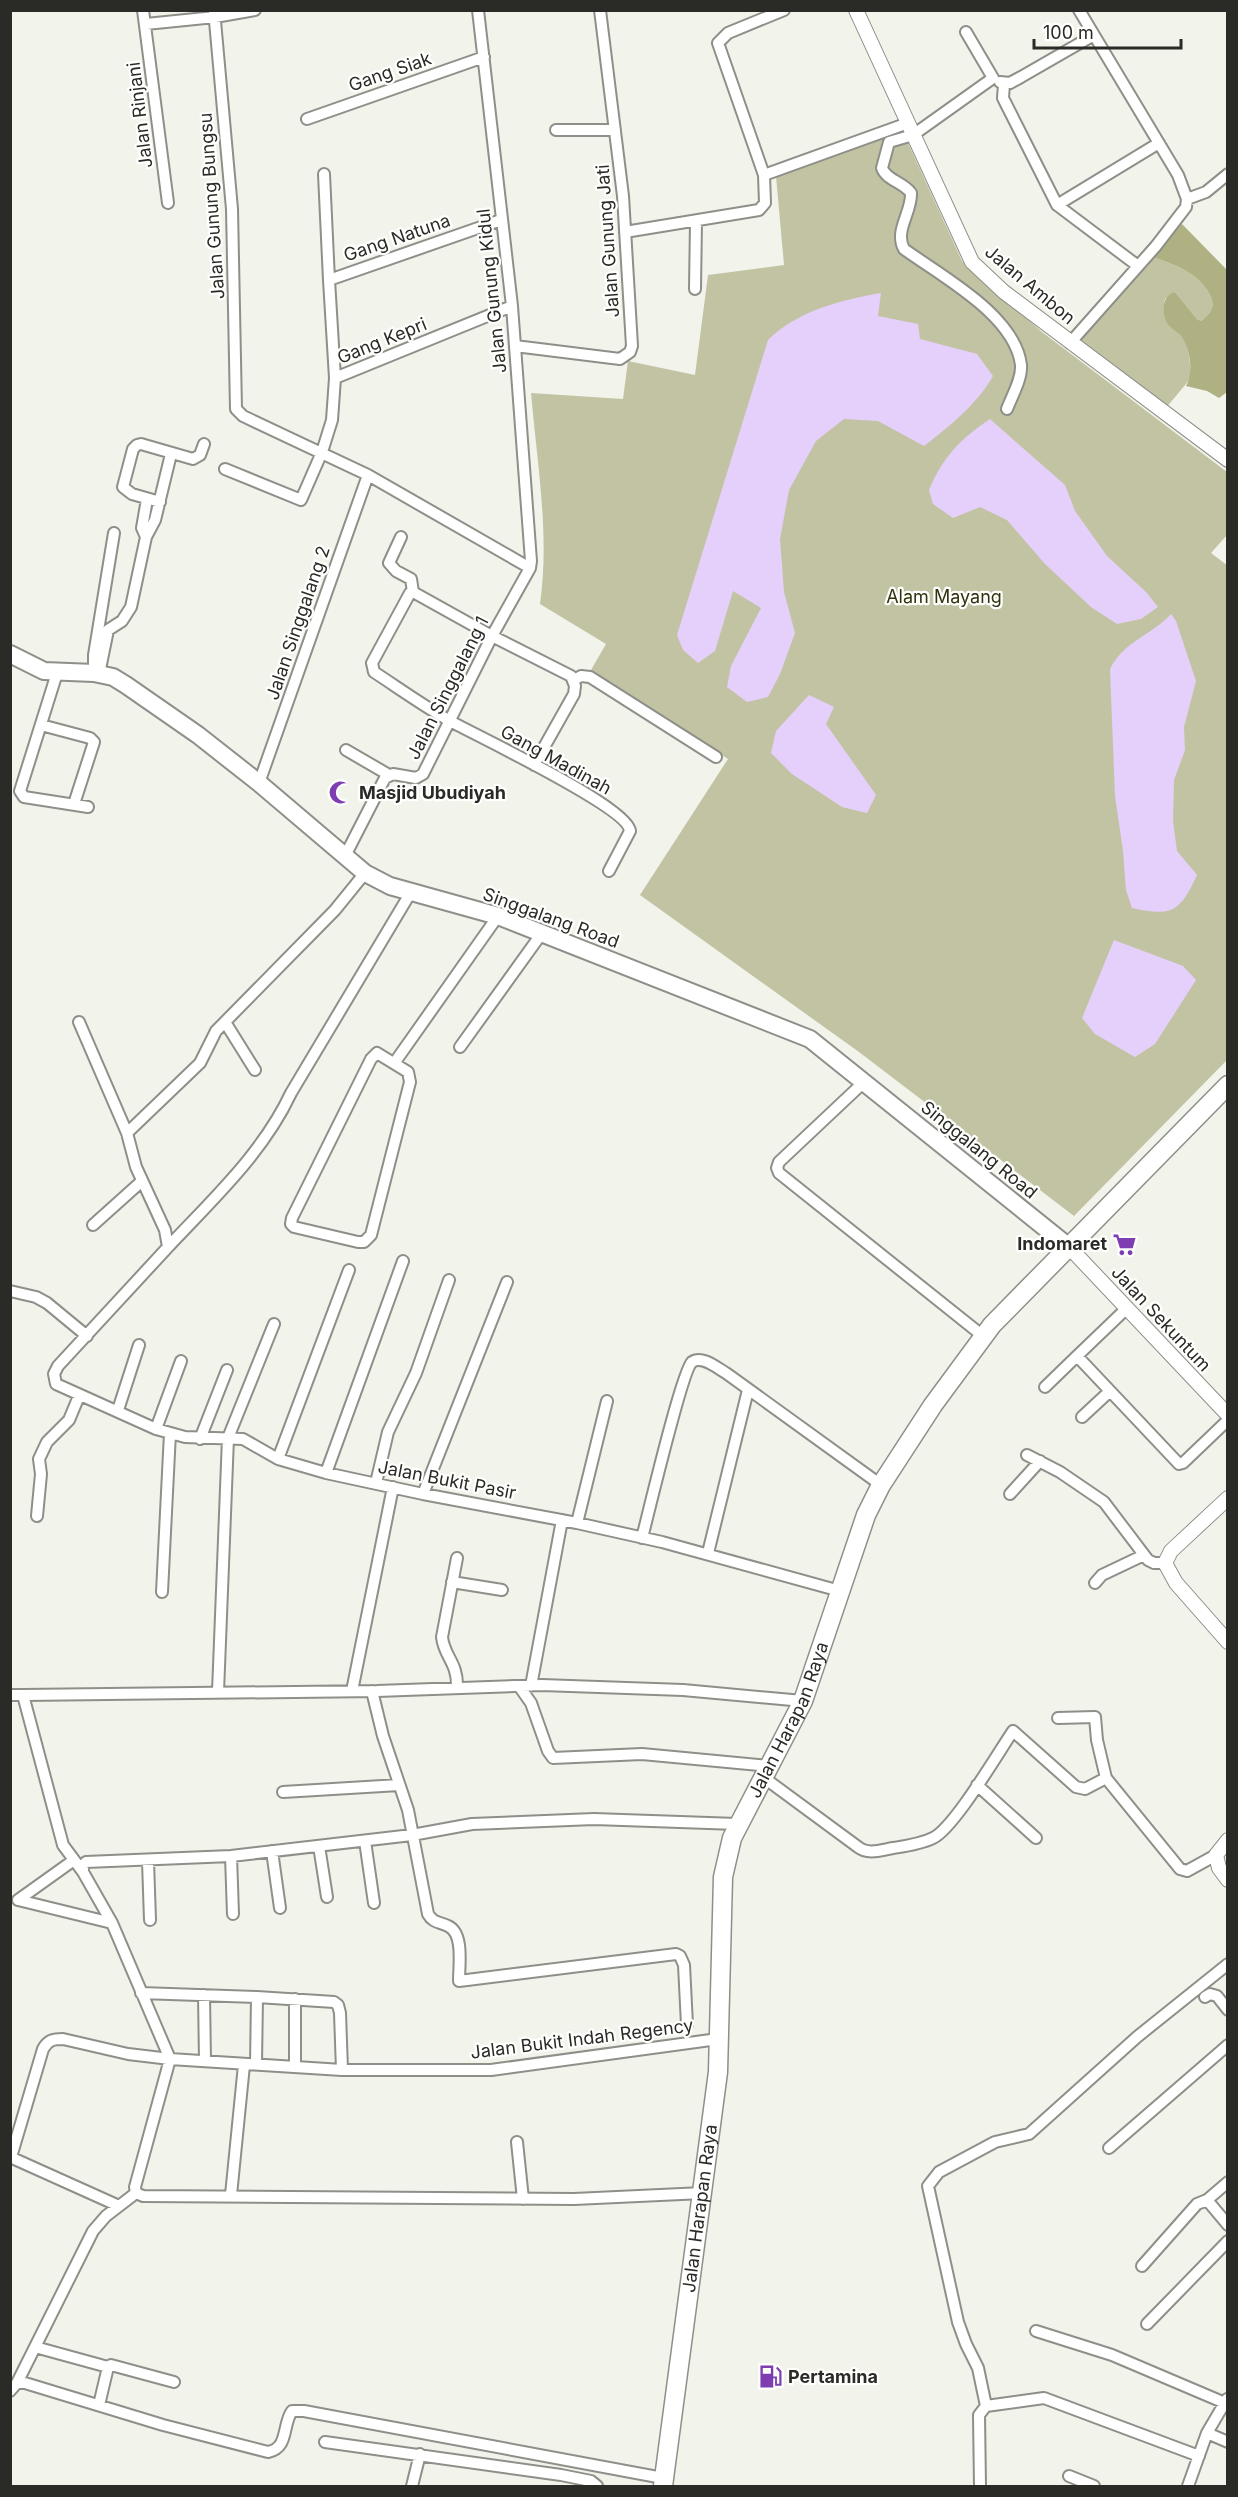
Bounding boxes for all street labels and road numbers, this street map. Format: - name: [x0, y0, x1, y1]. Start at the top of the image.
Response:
- street label: Gang Siak: [346, 48, 434, 95]
- street label: Jalan Rinjani: [123, 61, 156, 169]
- street label: Jalan Gunung Bungsu: [195, 112, 228, 300]
- street label: Jalan Gunung Jati: [592, 164, 623, 318]
- street label: Jalan Gunung Kidul: [472, 208, 511, 374]
- street label: Gang Natuna: [341, 209, 453, 266]
- street label: Jalan Ambon: [981, 241, 1080, 328]
- street label: Gang Kepri: [334, 313, 430, 368]
- street label: Jalan Singgalang 2: [261, 543, 334, 703]
- street label: Jalan Singgalang 1: [402, 613, 493, 763]
- street label: Gang Madinah: [497, 720, 615, 799]
- street label: Singgalang Road: [480, 883, 622, 952]
- street label: Singgalang Road: [917, 1096, 1042, 1203]
- street label: Jalan Sekuntum: [1107, 1262, 1215, 1376]
- street label: Jalan Bukit Pasir: [376, 1456, 518, 1503]
- street label: Jalan Harapan Raya: [744, 1639, 832, 1801]
- street label: Jalan Bukit Indah Regency: [469, 2014, 695, 2063]
- street label: Jalan Harapan Raya: [678, 2123, 721, 2294]

